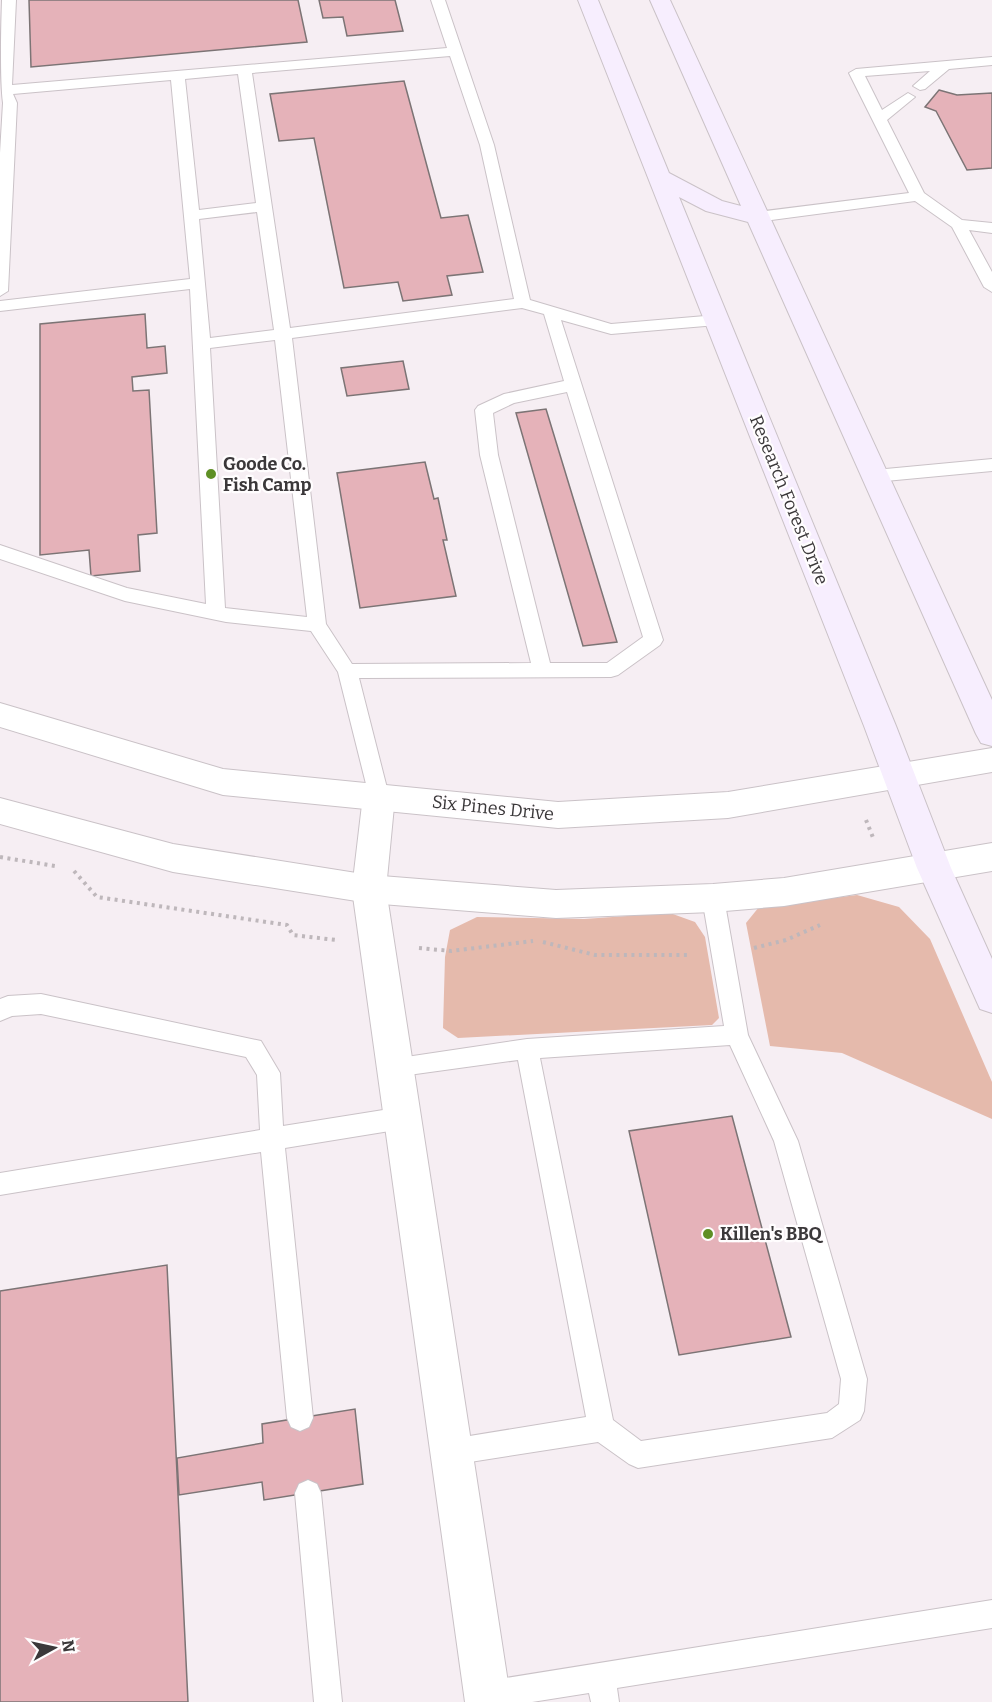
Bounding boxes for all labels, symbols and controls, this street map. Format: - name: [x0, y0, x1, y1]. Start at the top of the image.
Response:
- street label: Research Forest Drive: [745, 412, 833, 588]
- place label: Goode Co. Fish Camp: [223, 453, 311, 496]
- marker: Goode Co. Fish Camp: [204, 467, 218, 481]
- street label: Six Pines Drive: [431, 791, 555, 825]
- place label: Killen's BBQ: [720, 1223, 824, 1245]
- marker: Killen's BBQ: [701, 1227, 715, 1241]
- north arrow: [24, 1618, 84, 1678]
- text: N: [58, 1639, 79, 1653]

